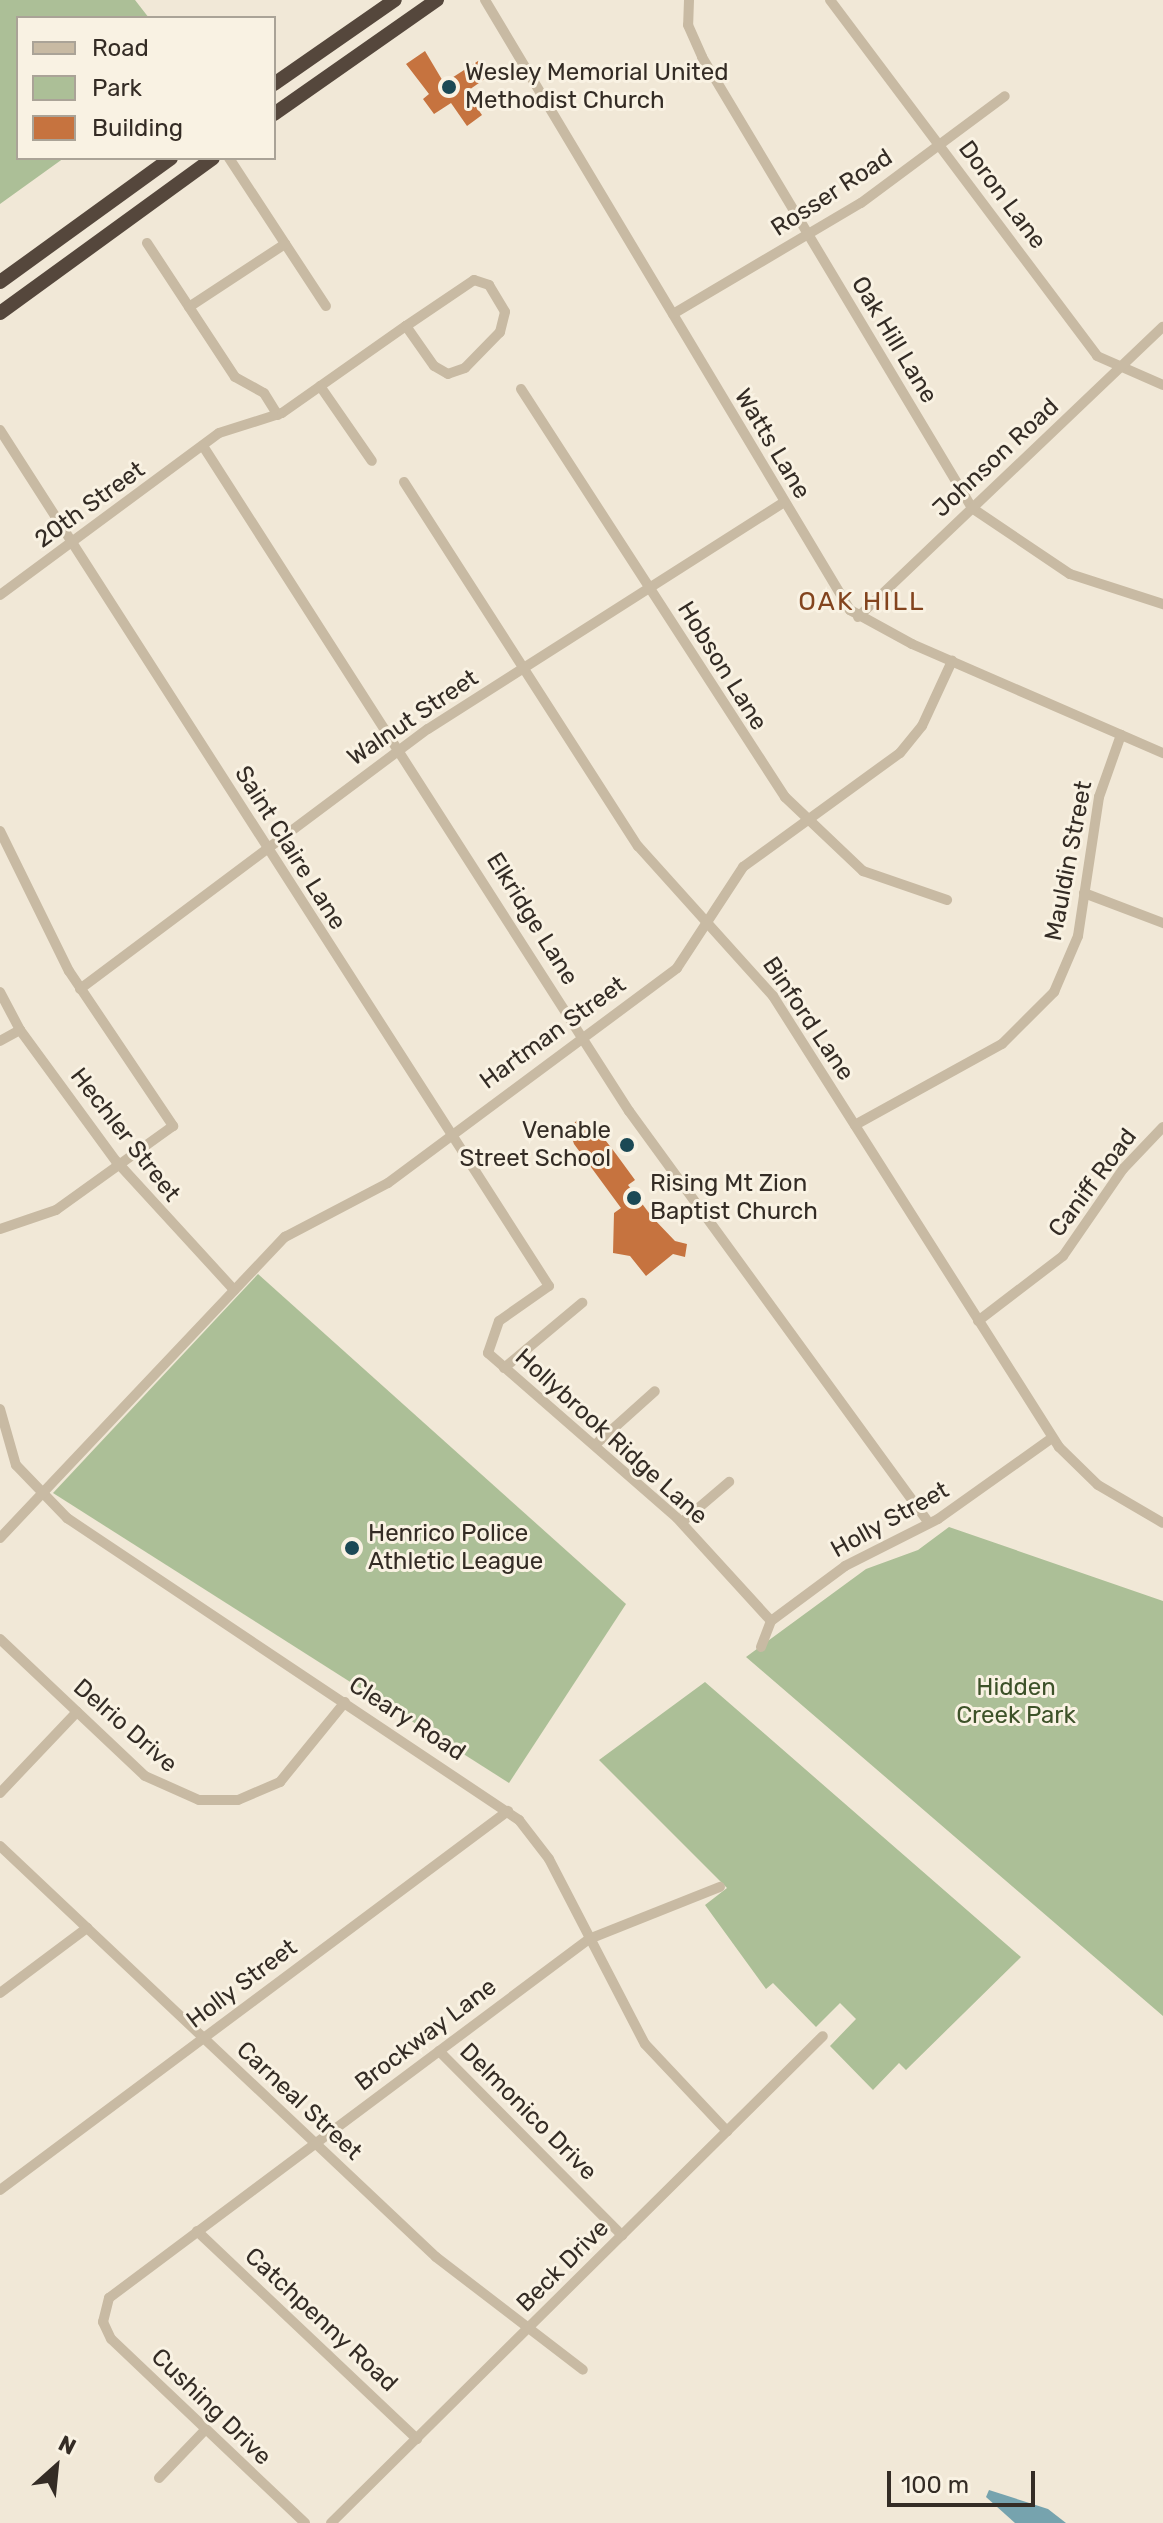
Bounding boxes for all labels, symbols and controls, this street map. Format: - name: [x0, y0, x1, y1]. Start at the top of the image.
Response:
- legend: [16, 16, 276, 160]
- text: Road: [92, 34, 149, 62]
- place label: Wesley Memorial United Methodist Church: [465, 59, 729, 115]
- text: Park: [92, 74, 142, 102]
- marker: Wesley Memorial United Methodist Church: [440, 78, 458, 96]
- text: Building: [92, 114, 183, 142]
- street label: Doron Lane: [952, 135, 1052, 255]
- street label: Rosser Road: [766, 143, 898, 243]
- street label: Oak Hill Lane: [845, 271, 943, 409]
- street label: Watts Lane: [728, 384, 816, 504]
- street label: Johnson Road: [927, 392, 1065, 524]
- street label: 20th Street: [30, 456, 150, 554]
- district label: OAK HILL: [798, 586, 926, 618]
- street label: Hobson Lane: [671, 596, 773, 736]
- street label: Walnut Street: [342, 664, 484, 772]
- street label: Saint Claire Lane: [228, 761, 352, 935]
- street label: Mauldin Street: [1039, 779, 1099, 943]
- street label: Elkridge Lane: [480, 848, 584, 990]
- street label: Binford Lane: [756, 952, 860, 1086]
- street label: Hartman Street: [474, 970, 632, 1096]
- street label: Hechler Street: [64, 1062, 186, 1208]
- place label: Venable Street School: [460, 1117, 611, 1173]
- street label: Caniff Road: [1043, 1123, 1143, 1243]
- marker: Venable Street School: [618, 1136, 636, 1154]
- place label: Rising Mt Zion Baptist Church: [650, 1170, 818, 1226]
- marker: Rising Mt Zion Baptist Church: [625, 1189, 643, 1207]
- street label: Hollybrook Ridge Lane: [509, 1343, 713, 1531]
- street label: Holly Street: [826, 1476, 954, 1564]
- place label: Henrico Police Athletic League: [368, 1520, 543, 1576]
- marker: Henrico Police Athletic League: [343, 1539, 361, 1557]
- street label: Cleary Road: [343, 1671, 471, 1767]
- street label: Delrio Drive: [67, 1673, 183, 1779]
- park label: Hidden Creek Park: [956, 1674, 1076, 1730]
- street label: Holly Street: [181, 1933, 303, 2035]
- street label: Brockway Lane: [349, 1972, 503, 2098]
- street label: Carneal Street: [230, 2036, 368, 2166]
- street label: Delmonico Drive: [453, 2037, 603, 2187]
- street label: Beck Drive: [511, 2214, 615, 2318]
- street label: Catchpenny Road: [238, 2242, 404, 2398]
- street label: Cushing Drive: [145, 2343, 277, 2471]
- north arrow: [16, 2427, 96, 2507]
- text: N: [54, 2430, 80, 2461]
- scale bar: [891, 2455, 1039, 2505]
- text: 100 m: [901, 2471, 969, 2499]

